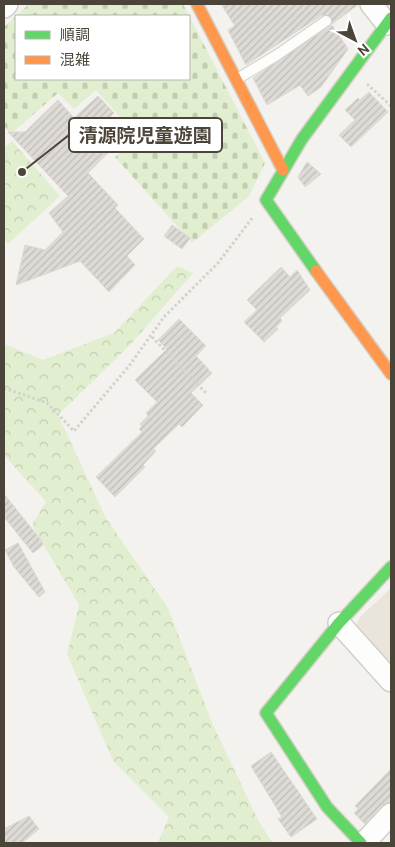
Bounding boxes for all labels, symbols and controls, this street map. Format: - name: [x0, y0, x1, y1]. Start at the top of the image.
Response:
- legend: [15, 15, 190, 80]
- north arrow: [330, 15, 380, 65]
- text: 順調: [60, 26, 90, 44]
- text: N: [354, 40, 373, 60]
- text: 混雑: [60, 51, 90, 69]
- callout: 清源院児童遊園: [69, 118, 222, 152]
- text: 清源院児童遊園: [78, 124, 212, 147]

